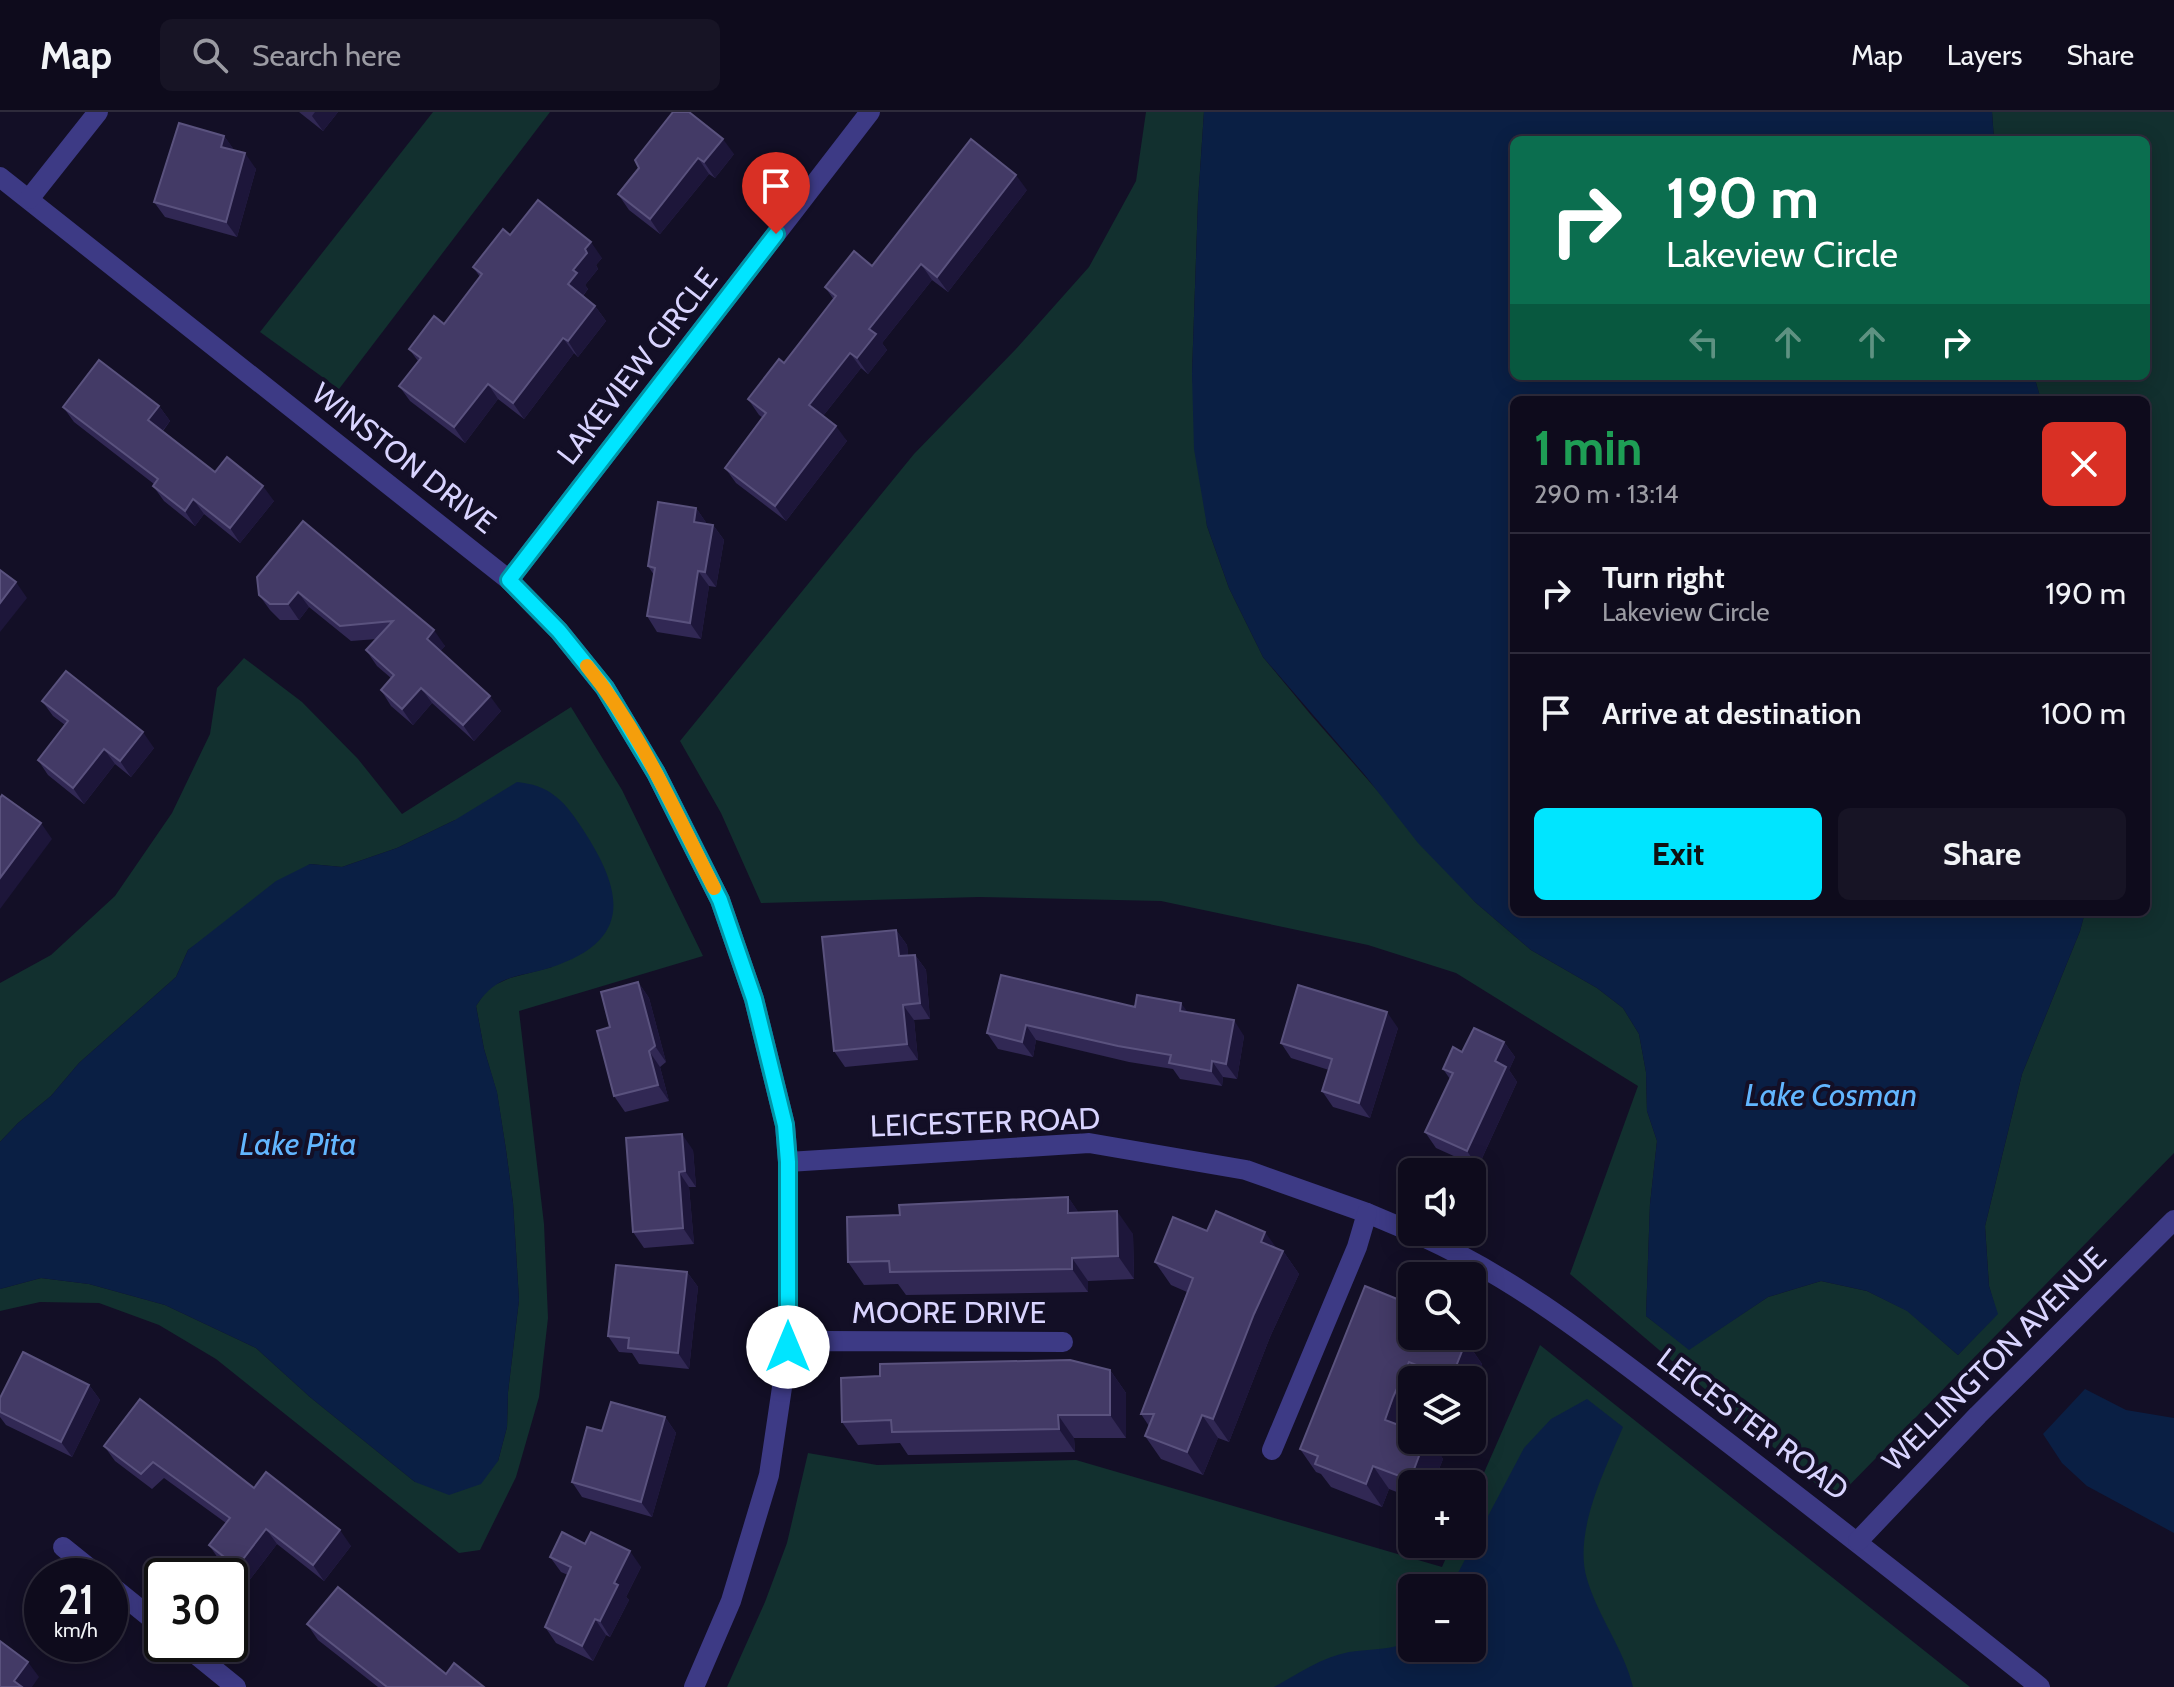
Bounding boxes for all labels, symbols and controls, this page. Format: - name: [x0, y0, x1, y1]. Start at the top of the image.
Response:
- search box: [160, 19, 720, 91]
- text: Map: [40, 32, 112, 79]
- icon: search: [188, 33, 232, 77]
- text: Search here: [252, 37, 401, 74]
- text: Map: [1851, 38, 1903, 72]
- text: Layers: [1947, 38, 2022, 72]
- text: Share: [2066, 38, 2134, 72]
- pin: [742, 152, 810, 234]
- icon: arrive: [754, 164, 798, 208]
- text: 190 m: [1666, 164, 1819, 232]
- icon: right: [1534, 168, 1638, 272]
- text: Lakeview Circle: [1666, 232, 1898, 276]
- street label: LAKEVIEW CIRCLE: [549, 260, 725, 472]
- icon: left: [1682, 320, 1726, 364]
- icon: ahead: [1766, 320, 1810, 364]
- icon: ahead: [1850, 320, 1894, 364]
- icon: right: [1934, 320, 1978, 364]
- street label: WINSTON DRIVE: [305, 375, 503, 541]
- text: 1 min: [1534, 419, 1642, 477]
- button: close: [2042, 422, 2126, 506]
- text: 290 m · 13:14: [1534, 478, 1679, 510]
- text: Turn right: [1602, 559, 1725, 596]
- icon: right: [1534, 571, 1578, 615]
- text: 190 m: [2045, 575, 2126, 612]
- text: Lakeview Circle: [1602, 596, 1769, 628]
- icon: arrive: [1534, 691, 1578, 735]
- text: Arrive at destination: [1602, 695, 1862, 732]
- text: 100 m: [2041, 695, 2126, 732]
- button: Exit: [1534, 808, 1822, 900]
- button: Share: [1838, 808, 2126, 900]
- water label: Lake Cosman: [1745, 1075, 1917, 1114]
- street label: LEICESTER ROAD: [869, 1099, 1101, 1145]
- water label: Lake Pita: [239, 1124, 357, 1163]
- map controls: [1398, 1158, 1486, 1662]
- button: sound: [1398, 1158, 1486, 1246]
- street label: WELLINGTON AVENUE: [1874, 1239, 2114, 1479]
- button: search: [1398, 1262, 1486, 1350]
- street label: MOORE DRIVE: [852, 1294, 1046, 1331]
- position arrow: [746, 1305, 830, 1389]
- street label: LEICESTER ROAD: [1650, 1340, 1856, 1508]
- button: layers: [1398, 1366, 1486, 1454]
- button: +: [1398, 1470, 1486, 1558]
- speed limit sign: 30: [144, 1558, 248, 1662]
- button: −: [1398, 1574, 1486, 1662]
- text: 21: [58, 1575, 94, 1624]
- text: km/h: [54, 1618, 98, 1642]

